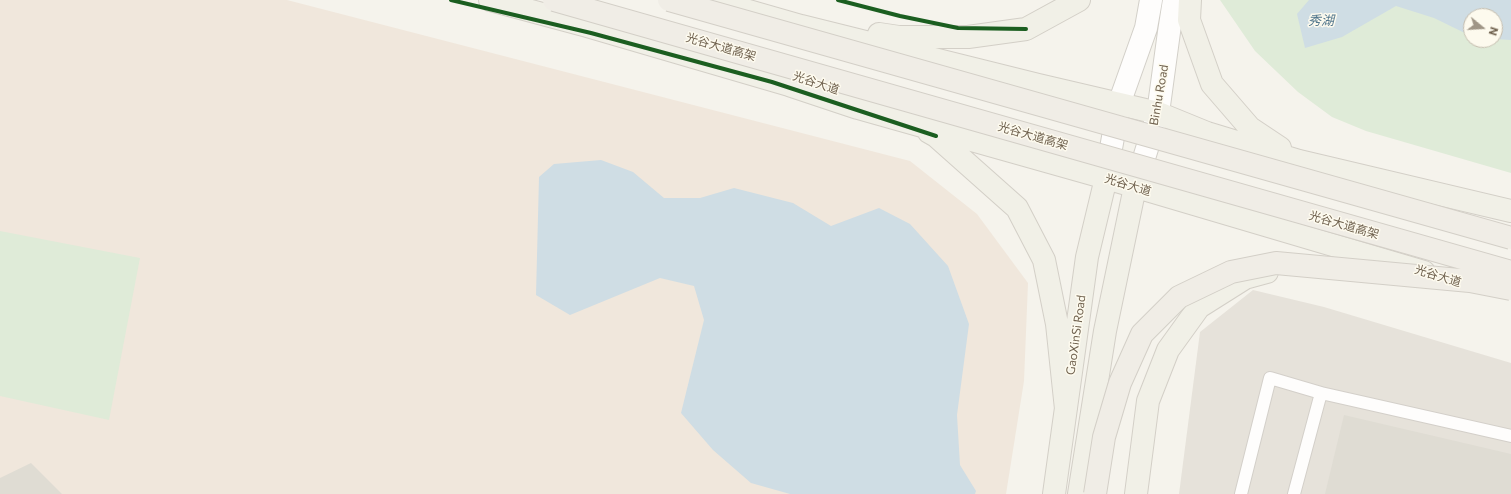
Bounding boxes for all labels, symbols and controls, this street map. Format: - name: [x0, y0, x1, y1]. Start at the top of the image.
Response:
- north arrow: [1463, 8, 1503, 48]
- water label: 秀湖: [1308, 13, 1334, 29]
- text: N: [1486, 26, 1501, 37]
- street label: 光谷大道高架: [684, 30, 758, 64]
- street label: Binhu Road: [1147, 63, 1171, 127]
- street label: 光谷大道: [791, 69, 841, 97]
- street label: 光谷大道高架: [996, 119, 1070, 153]
- street label: 光谷大道: [1103, 171, 1153, 199]
- street label: 光谷大道高架: [1307, 208, 1381, 242]
- street label: 光谷大道: [1413, 262, 1463, 290]
- street label: GaoXinSi Road: [1063, 294, 1089, 376]

